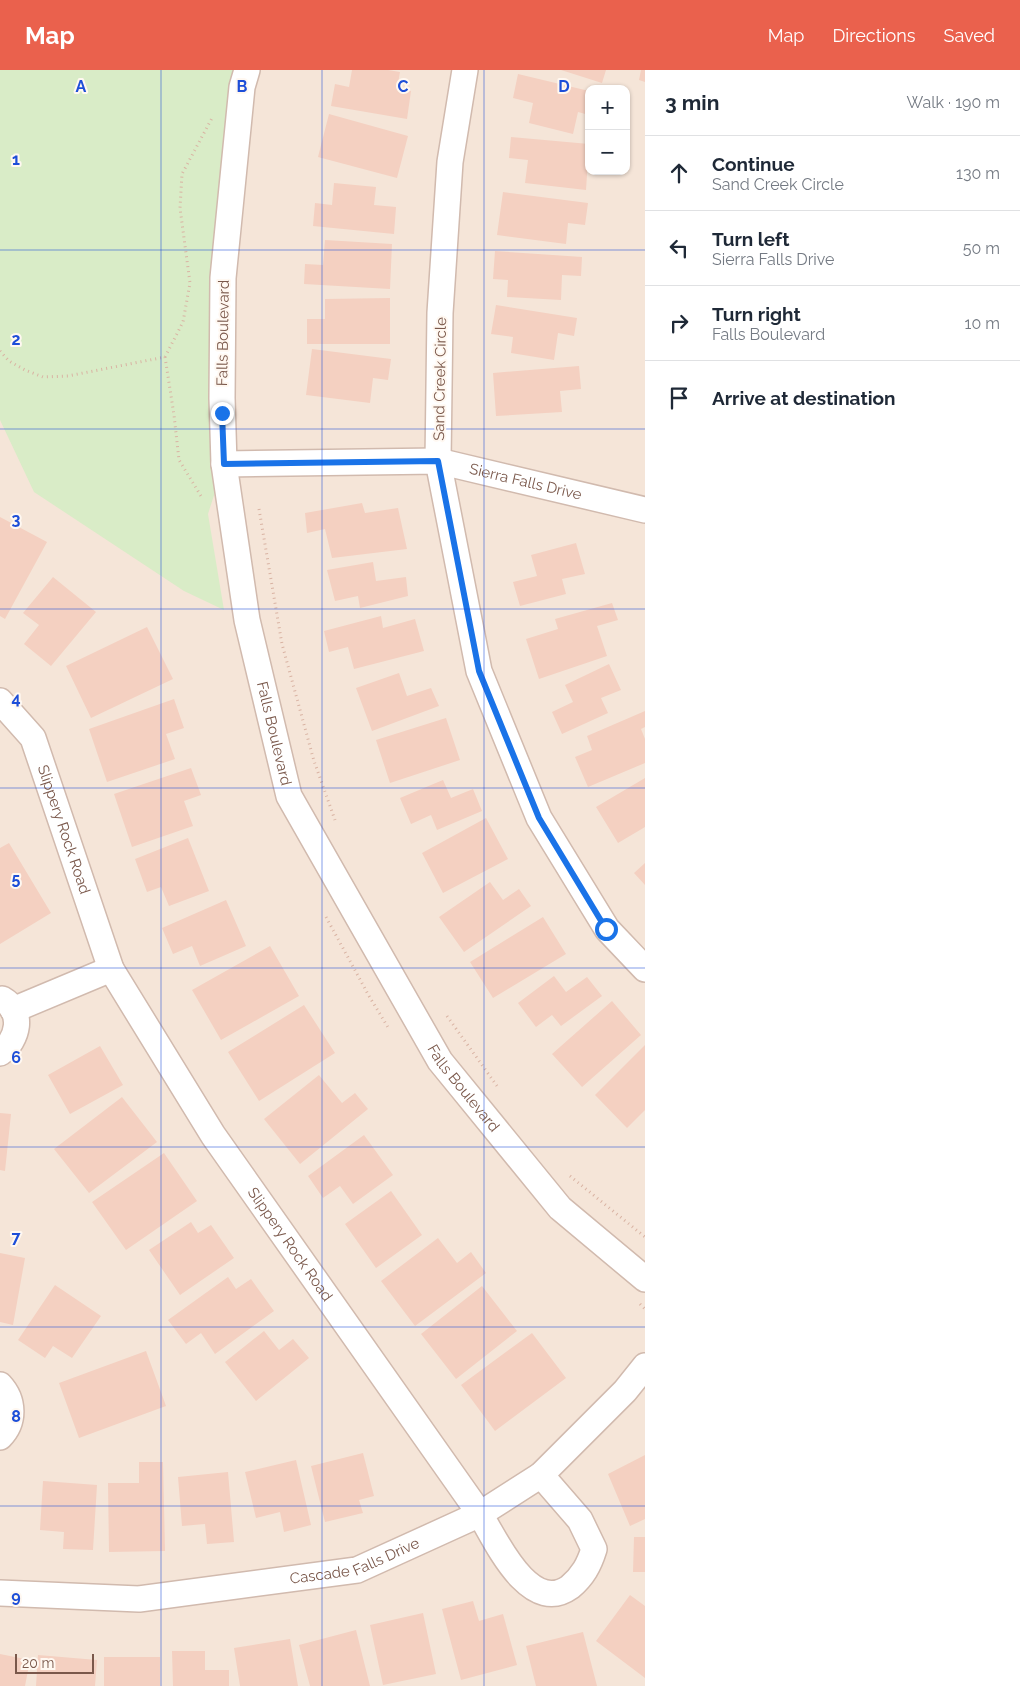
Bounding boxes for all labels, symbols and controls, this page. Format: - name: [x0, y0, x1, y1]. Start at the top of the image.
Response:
- text: Map: [25, 21, 75, 50]
- text: Map: [768, 25, 804, 46]
- text: Directions: [832, 25, 916, 46]
- text: Saved: [944, 25, 995, 46]
- text: A: [76, 77, 87, 96]
- text: B: [237, 77, 248, 96]
- text: C: [398, 77, 409, 96]
- text: D: [558, 77, 570, 96]
- map controls: [585, 85, 630, 175]
- button: +: [585, 85, 630, 130]
- text: 3 min: [665, 90, 719, 115]
- text: Walk · 190 m: [907, 93, 1000, 112]
- button: −: [585, 130, 630, 175]
- text: 1: [12, 150, 20, 169]
- text: Continue: [712, 153, 795, 175]
- icon: ahead: [665, 159, 693, 187]
- text: 130 m: [956, 164, 1000, 183]
- text: Sand Creek Circle: [712, 175, 844, 194]
- text: Turn left: [712, 228, 789, 250]
- icon: left: [665, 234, 693, 262]
- text: 50 m: [963, 239, 1000, 258]
- text: Sierra Falls Drive: [712, 250, 834, 269]
- street label: Falls Boulevard: [213, 280, 233, 386]
- text: Turn right: [712, 303, 801, 325]
- icon: right: [665, 309, 693, 337]
- text: 10 m: [965, 314, 1000, 333]
- street label: Sand Creek Circle: [430, 317, 450, 441]
- text: Falls Boulevard: [712, 325, 825, 344]
- text: 2: [11, 330, 21, 349]
- icon: arrive: [665, 384, 693, 412]
- text: Arrive at destination: [712, 387, 896, 409]
- route end: [211, 402, 234, 425]
- street label: Sierra Falls Drive: [468, 460, 584, 504]
- text: 3: [12, 510, 21, 529]
- street label: Falls Boulevard: [253, 680, 295, 787]
- text: 4: [11, 689, 21, 708]
- street label: Slippery Rock Road: [34, 762, 94, 896]
- text: 5: [12, 869, 21, 888]
- route start: [595, 918, 618, 941]
- street label: Falls Boulevard: [424, 1041, 503, 1135]
- text: 6: [11, 1048, 21, 1067]
- street label: Slippery Rock Road: [244, 1184, 336, 1305]
- text: 7: [12, 1228, 21, 1247]
- text: 8: [11, 1407, 21, 1426]
- street label: Cascade Falls Drive: [289, 1534, 422, 1588]
- text: 9: [11, 1587, 21, 1606]
- scale bar: [15, 1651, 94, 1674]
- text: 20 m: [22, 1655, 54, 1671]

